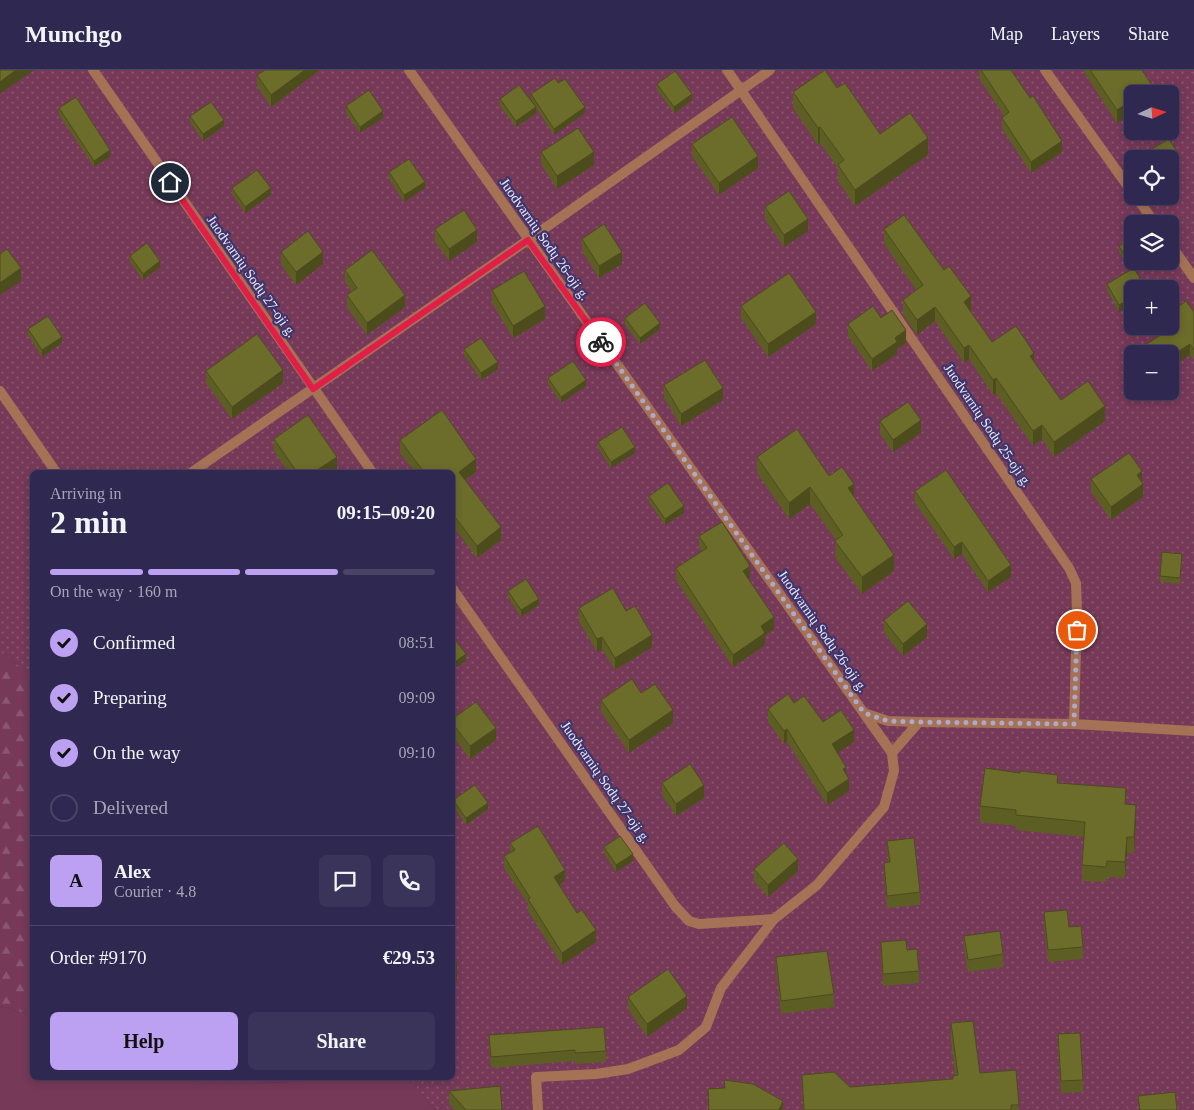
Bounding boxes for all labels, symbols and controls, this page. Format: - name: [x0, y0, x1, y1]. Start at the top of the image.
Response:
- text: Munchgo: [25, 21, 122, 47]
- text: Map: [990, 24, 1023, 44]
- text: Layers: [1051, 24, 1100, 44]
- text: Share: [1128, 24, 1169, 44]
- north arrow: [1124, 85, 1179, 140]
- map controls: [1124, 85, 1179, 400]
- button: locate: [1124, 150, 1179, 205]
- pin: [149, 161, 191, 203]
- icon: home: [156, 168, 184, 196]
- street label: Juodvarnių Sodų 26-oji g.: [497, 175, 592, 303]
- street label: Juodvarnių Sodų 27-oji g.: [204, 212, 299, 340]
- button: layers: [1124, 215, 1179, 270]
- button: +: [1124, 280, 1179, 335]
- courier: [576, 317, 626, 367]
- icon: bike: [587, 328, 615, 356]
- button: −: [1124, 345, 1179, 400]
- street label: Juodvarnių Sodų 25-oji g.: [941, 361, 1034, 490]
- text: Arriving in: [50, 485, 122, 502]
- text: 09:15–09:20: [337, 502, 435, 523]
- text: 2 min: [50, 504, 127, 540]
- street label: Juodvarnių Sodų 26-oji g.: [775, 567, 870, 695]
- text: On the way · 160 m: [50, 583, 178, 600]
- pin: [1056, 609, 1098, 651]
- icon: bag: [1063, 616, 1091, 644]
- icon: check: [50, 629, 78, 657]
- text: Confirmed: [93, 632, 175, 653]
- text: 08:51: [399, 634, 435, 651]
- icon: check: [50, 684, 78, 712]
- text: Preparing: [93, 687, 167, 708]
- text: 09:09: [399, 689, 435, 706]
- street label: Juodvarnių Sodų 27-oji g.: [558, 718, 653, 846]
- icon: check: [50, 739, 78, 767]
- text: On the way: [93, 742, 181, 763]
- text: 09:10: [399, 744, 435, 761]
- text: Delivered: [93, 797, 168, 818]
- button: chat: [319, 855, 371, 907]
- button: phone: [383, 855, 435, 907]
- text: Alex: [114, 861, 151, 882]
- text: A: [69, 870, 83, 891]
- text: Courier · 4.8: [114, 883, 196, 900]
- text: Order #9170: [50, 947, 147, 968]
- text: €29.53: [383, 947, 435, 968]
- button: Help: [50, 1012, 238, 1070]
- button: Share: [248, 1012, 435, 1070]

